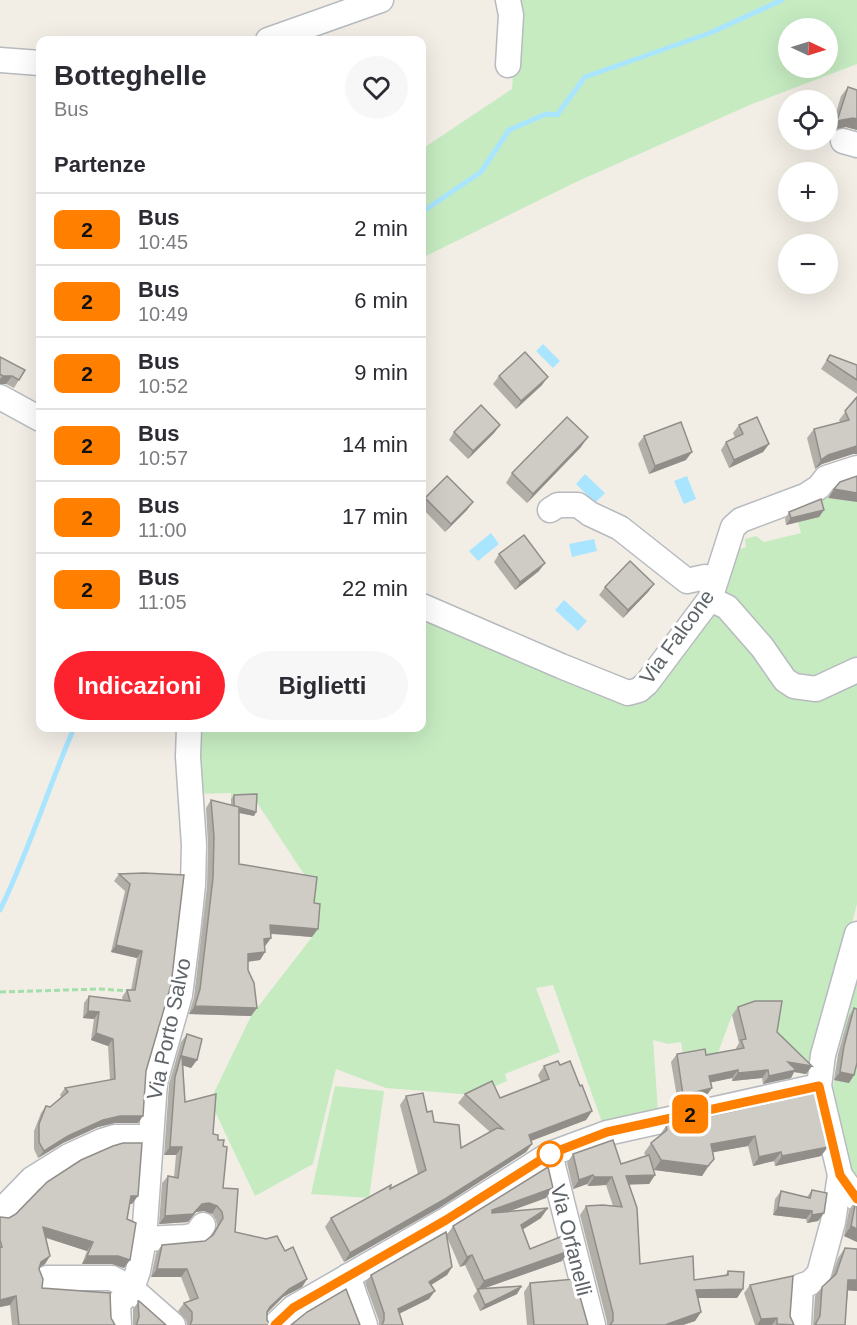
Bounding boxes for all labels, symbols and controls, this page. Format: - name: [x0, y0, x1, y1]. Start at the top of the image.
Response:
- north arrow: [778, 18, 838, 78]
- map controls: [778, 18, 838, 294]
- button: heart: [345, 56, 408, 119]
- text: Botteghelle: [54, 60, 206, 91]
- button: locate: [778, 90, 838, 150]
- text: Bus: [54, 98, 88, 120]
- text: Partenze: [54, 152, 146, 177]
- button: +: [778, 162, 838, 222]
- text: Bus: [138, 205, 180, 230]
- text: 2 min: [354, 216, 408, 241]
- text: 2: [81, 218, 93, 241]
- text: 10:45: [138, 231, 188, 253]
- button: −: [778, 234, 838, 294]
- text: Bus: [138, 277, 180, 302]
- text: 6 min: [354, 288, 408, 313]
- text: 2: [81, 290, 93, 313]
- text: 10:49: [138, 303, 188, 325]
- text: Bus: [138, 349, 180, 374]
- text: 9 min: [354, 360, 408, 385]
- text: 2: [81, 362, 93, 385]
- text: 10:52: [138, 375, 188, 397]
- text: Bus: [138, 421, 180, 446]
- text: 14 min: [342, 432, 408, 457]
- text: 2: [81, 434, 93, 457]
- text: 10:57: [138, 447, 188, 469]
- text: Bus: [138, 493, 180, 518]
- text: 17 min: [342, 504, 408, 529]
- text: 2: [81, 506, 93, 529]
- text: 11:00: [138, 519, 187, 541]
- text: Bus: [138, 565, 180, 590]
- text: 22 min: [342, 576, 408, 601]
- text: 2: [81, 578, 93, 601]
- street label: Via Falcone: [635, 585, 718, 688]
- text: 11:05: [138, 591, 187, 613]
- button: Indicazioni: [54, 651, 225, 720]
- button: Biglietti: [237, 651, 408, 720]
- street label: Via Porto Salvo: [142, 956, 195, 1102]
- line badge: 2: [670, 1094, 710, 1134]
- text: 2: [684, 1103, 696, 1126]
- unlabelled marker: [537, 1141, 563, 1167]
- street label: Via Orfanelli: [547, 1182, 596, 1298]

